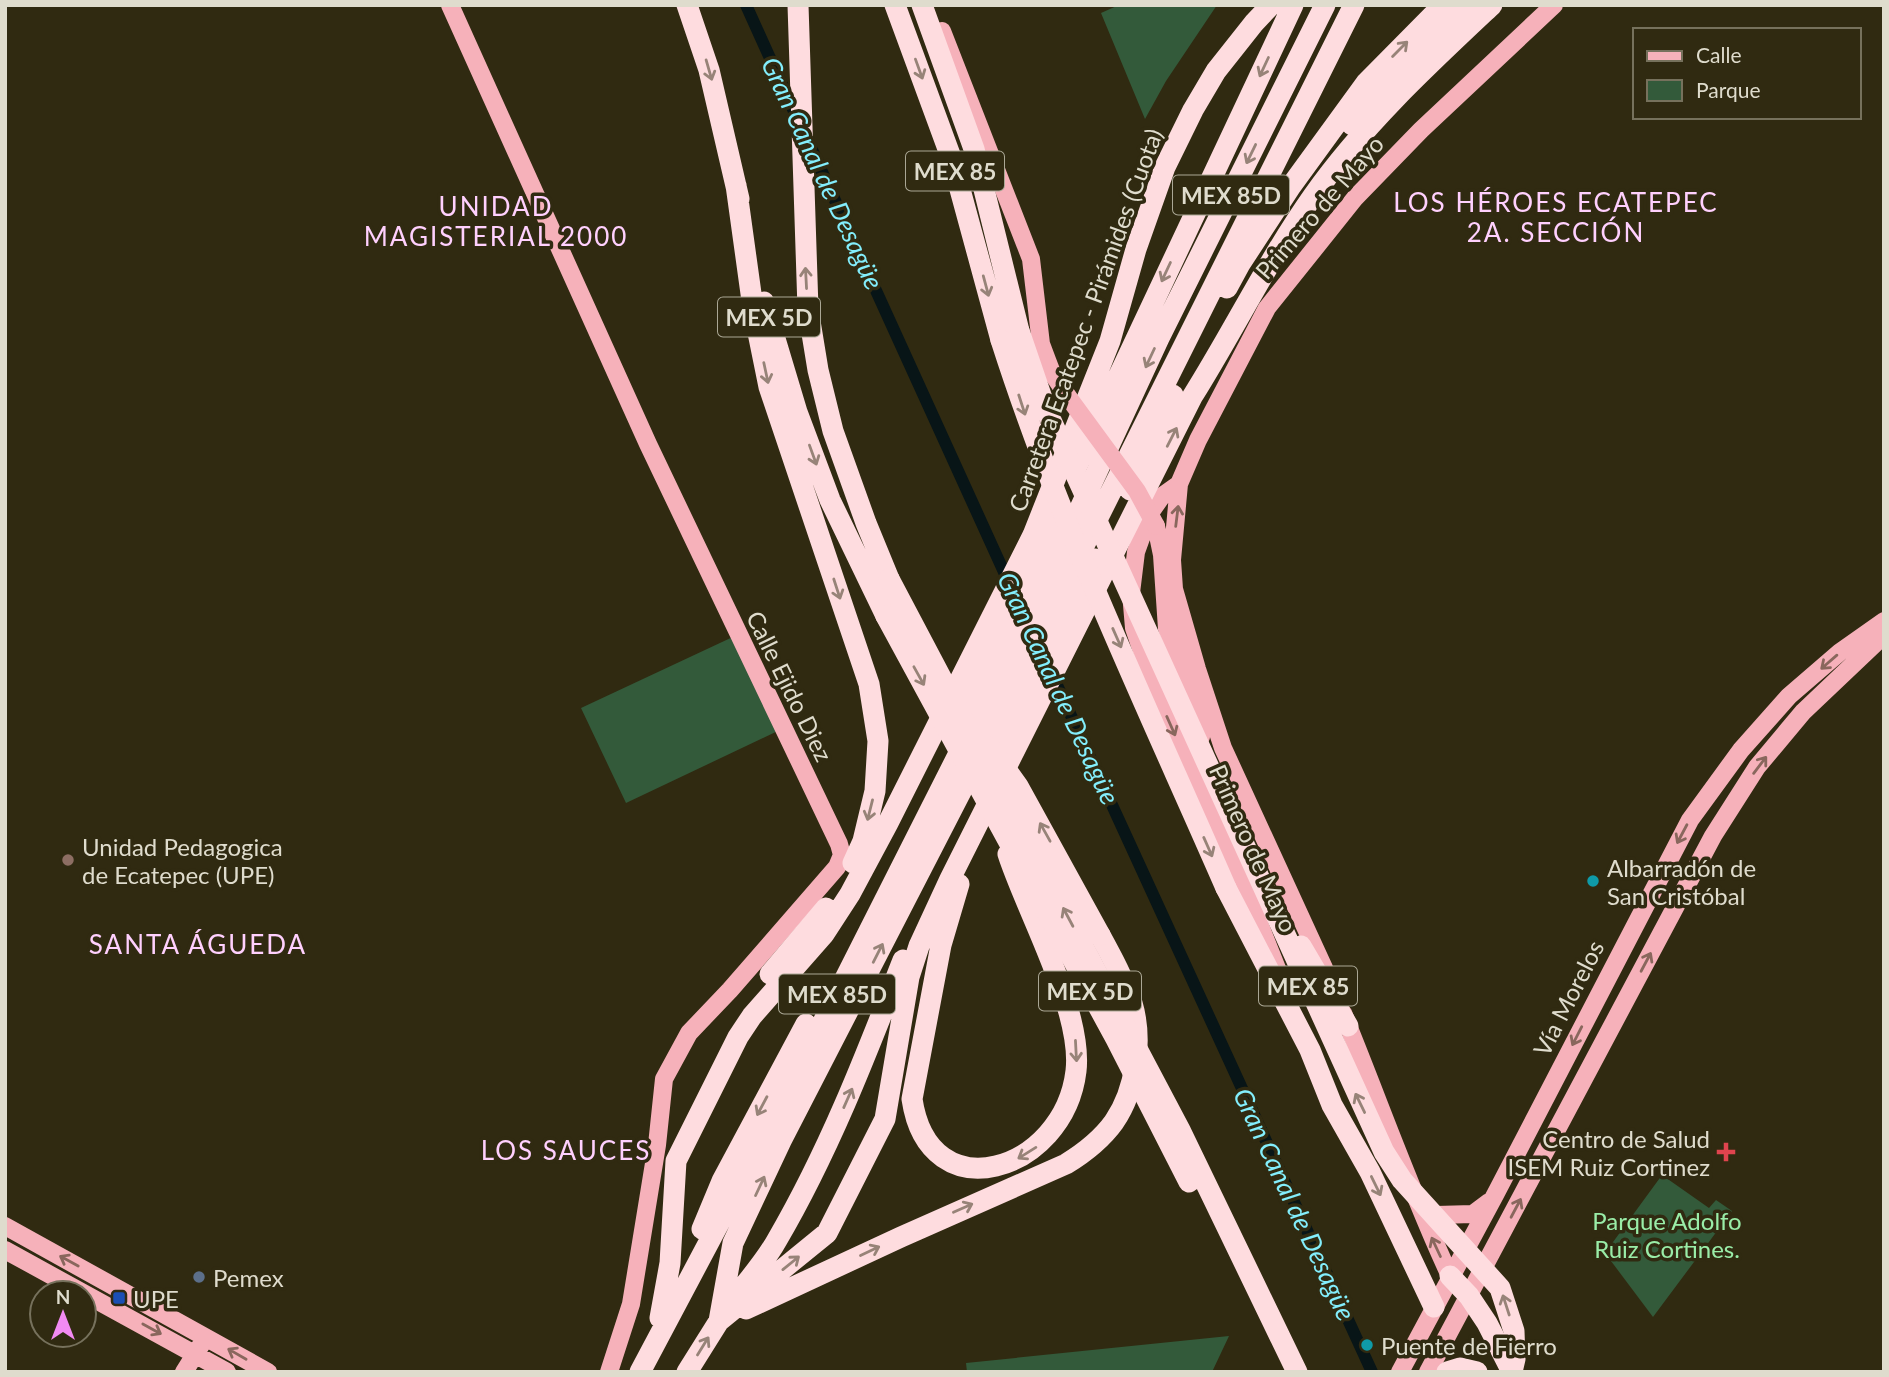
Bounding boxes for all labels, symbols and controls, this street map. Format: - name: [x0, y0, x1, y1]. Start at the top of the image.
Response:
- legend: [1633, 28, 1861, 119]
- one-way arrow: [1391, 41, 1408, 58]
- text: Calle: [1696, 42, 1741, 67]
- water label: Gran Canal de Desagüe: [755, 52, 891, 294]
- one-way arrow: [1256, 56, 1270, 77]
- one-way arrow: [913, 58, 926, 80]
- one-way arrow: [703, 59, 716, 81]
- text: Parque: [1696, 77, 1761, 102]
- street label: Carretera Ecatepec - Pirámides (Cuota): [1002, 124, 1168, 516]
- street label: Primero de Mayo: [1249, 129, 1389, 285]
- one-way arrow: [1244, 143, 1258, 164]
- road number: MEX 85: [906, 152, 1004, 190]
- road number: MEX 85D: [1173, 176, 1289, 214]
- district label: LOS HÉROES ECATEPEC 2A. SECCIÓN: [1393, 186, 1719, 248]
- district label: UNIDAD MAGISTERIAL 2000: [364, 190, 628, 252]
- one-way arrow: [1159, 261, 1172, 282]
- one-way arrow: [799, 268, 812, 290]
- one-way arrow: [980, 275, 993, 297]
- road number: MEX 5D: [718, 298, 820, 336]
- one-way arrow: [1143, 347, 1156, 368]
- one-way arrow: [760, 361, 774, 384]
- one-way arrow: [1016, 394, 1029, 416]
- one-way arrow: [1166, 427, 1180, 448]
- one-way arrow: [808, 443, 821, 465]
- one-way arrow: [1170, 505, 1183, 528]
- water label: Gran Canal de Desagüe: [991, 567, 1127, 809]
- one-way arrow: [832, 578, 845, 600]
- street label: Calle Ejido Diez: [741, 606, 839, 766]
- one-way arrow: [1111, 627, 1124, 649]
- one-way arrow: [1820, 654, 1838, 670]
- one-way arrow: [913, 665, 926, 686]
- one-way arrow: [1165, 714, 1178, 736]
- one-way arrow: [1752, 756, 1767, 775]
- street label: Primero de Mayo: [1204, 760, 1304, 936]
- one-way arrow: [863, 798, 876, 821]
- one-way arrow: [1038, 822, 1052, 842]
- one-way arrow: [1675, 823, 1688, 844]
- place label: Unidad Pedagogica de Ecatepec (UPE): [82, 832, 283, 889]
- one-way arrow: [1202, 836, 1215, 857]
- marker: Unidad Pedagogica de Ecatepec (UPE): [60, 852, 76, 868]
- place label: Albarradón de San Cristóbal: [1607, 853, 1756, 910]
- marker: Albarradón de San Cristóbal: [1585, 873, 1601, 889]
- one-way arrow: [1061, 907, 1074, 928]
- district label: SANTA ÁGUEDA: [89, 928, 307, 960]
- street label: Vía Morelos: [1527, 935, 1609, 1061]
- one-way arrow: [871, 943, 885, 964]
- one-way arrow: [1640, 952, 1654, 973]
- road number: MEX 85: [1259, 967, 1357, 1006]
- road number: MEX 5D: [1039, 972, 1141, 1010]
- road number: MEX 85D: [779, 974, 895, 1014]
- one-way arrow: [1569, 1025, 1583, 1045]
- one-way arrow: [1069, 1040, 1082, 1063]
- water label: Gran Canal de Desagüe: [1227, 1083, 1363, 1325]
- one-way arrow: [842, 1087, 855, 1109]
- one-way arrow: [1353, 1093, 1366, 1114]
- one-way arrow: [755, 1095, 769, 1115]
- place label: Centro de Salud ISEM Ruiz Cortinez: [1507, 1124, 1710, 1181]
- district label: LOS SAUCES: [481, 1134, 651, 1166]
- marker: Centro de Salud ISEM Ruiz Cortinez: [1716, 1142, 1736, 1162]
- one-way arrow: [1018, 1146, 1038, 1160]
- one-way arrow: [1370, 1175, 1384, 1196]
- one-way arrow: [753, 1176, 767, 1197]
- one-way arrow: [1510, 1198, 1524, 1219]
- one-way arrow: [952, 1201, 974, 1214]
- park label: Parque Adolfo Ruiz Cortines.: [1592, 1206, 1742, 1263]
- one-way arrow: [1429, 1237, 1442, 1258]
- one-way arrow: [859, 1244, 880, 1258]
- one-way arrow: [59, 1254, 80, 1267]
- one-way arrow: [781, 1255, 799, 1270]
- place label: Pemex: [213, 1263, 284, 1292]
- marker: Pemex: [191, 1269, 207, 1285]
- north arrow: [28, 1279, 98, 1349]
- place label: UPE: [133, 1284, 179, 1313]
- text: N: [56, 1285, 70, 1308]
- marker: UPE: [111, 1290, 127, 1306]
- one-way arrow: [1499, 1294, 1512, 1316]
- one-way arrow: [141, 1322, 161, 1336]
- place label: Puente de Fierro: [1381, 1331, 1557, 1360]
- one-way arrow: [696, 1337, 710, 1357]
- marker: Puente de Fierro: [1359, 1337, 1375, 1353]
- one-way arrow: [228, 1347, 248, 1361]

